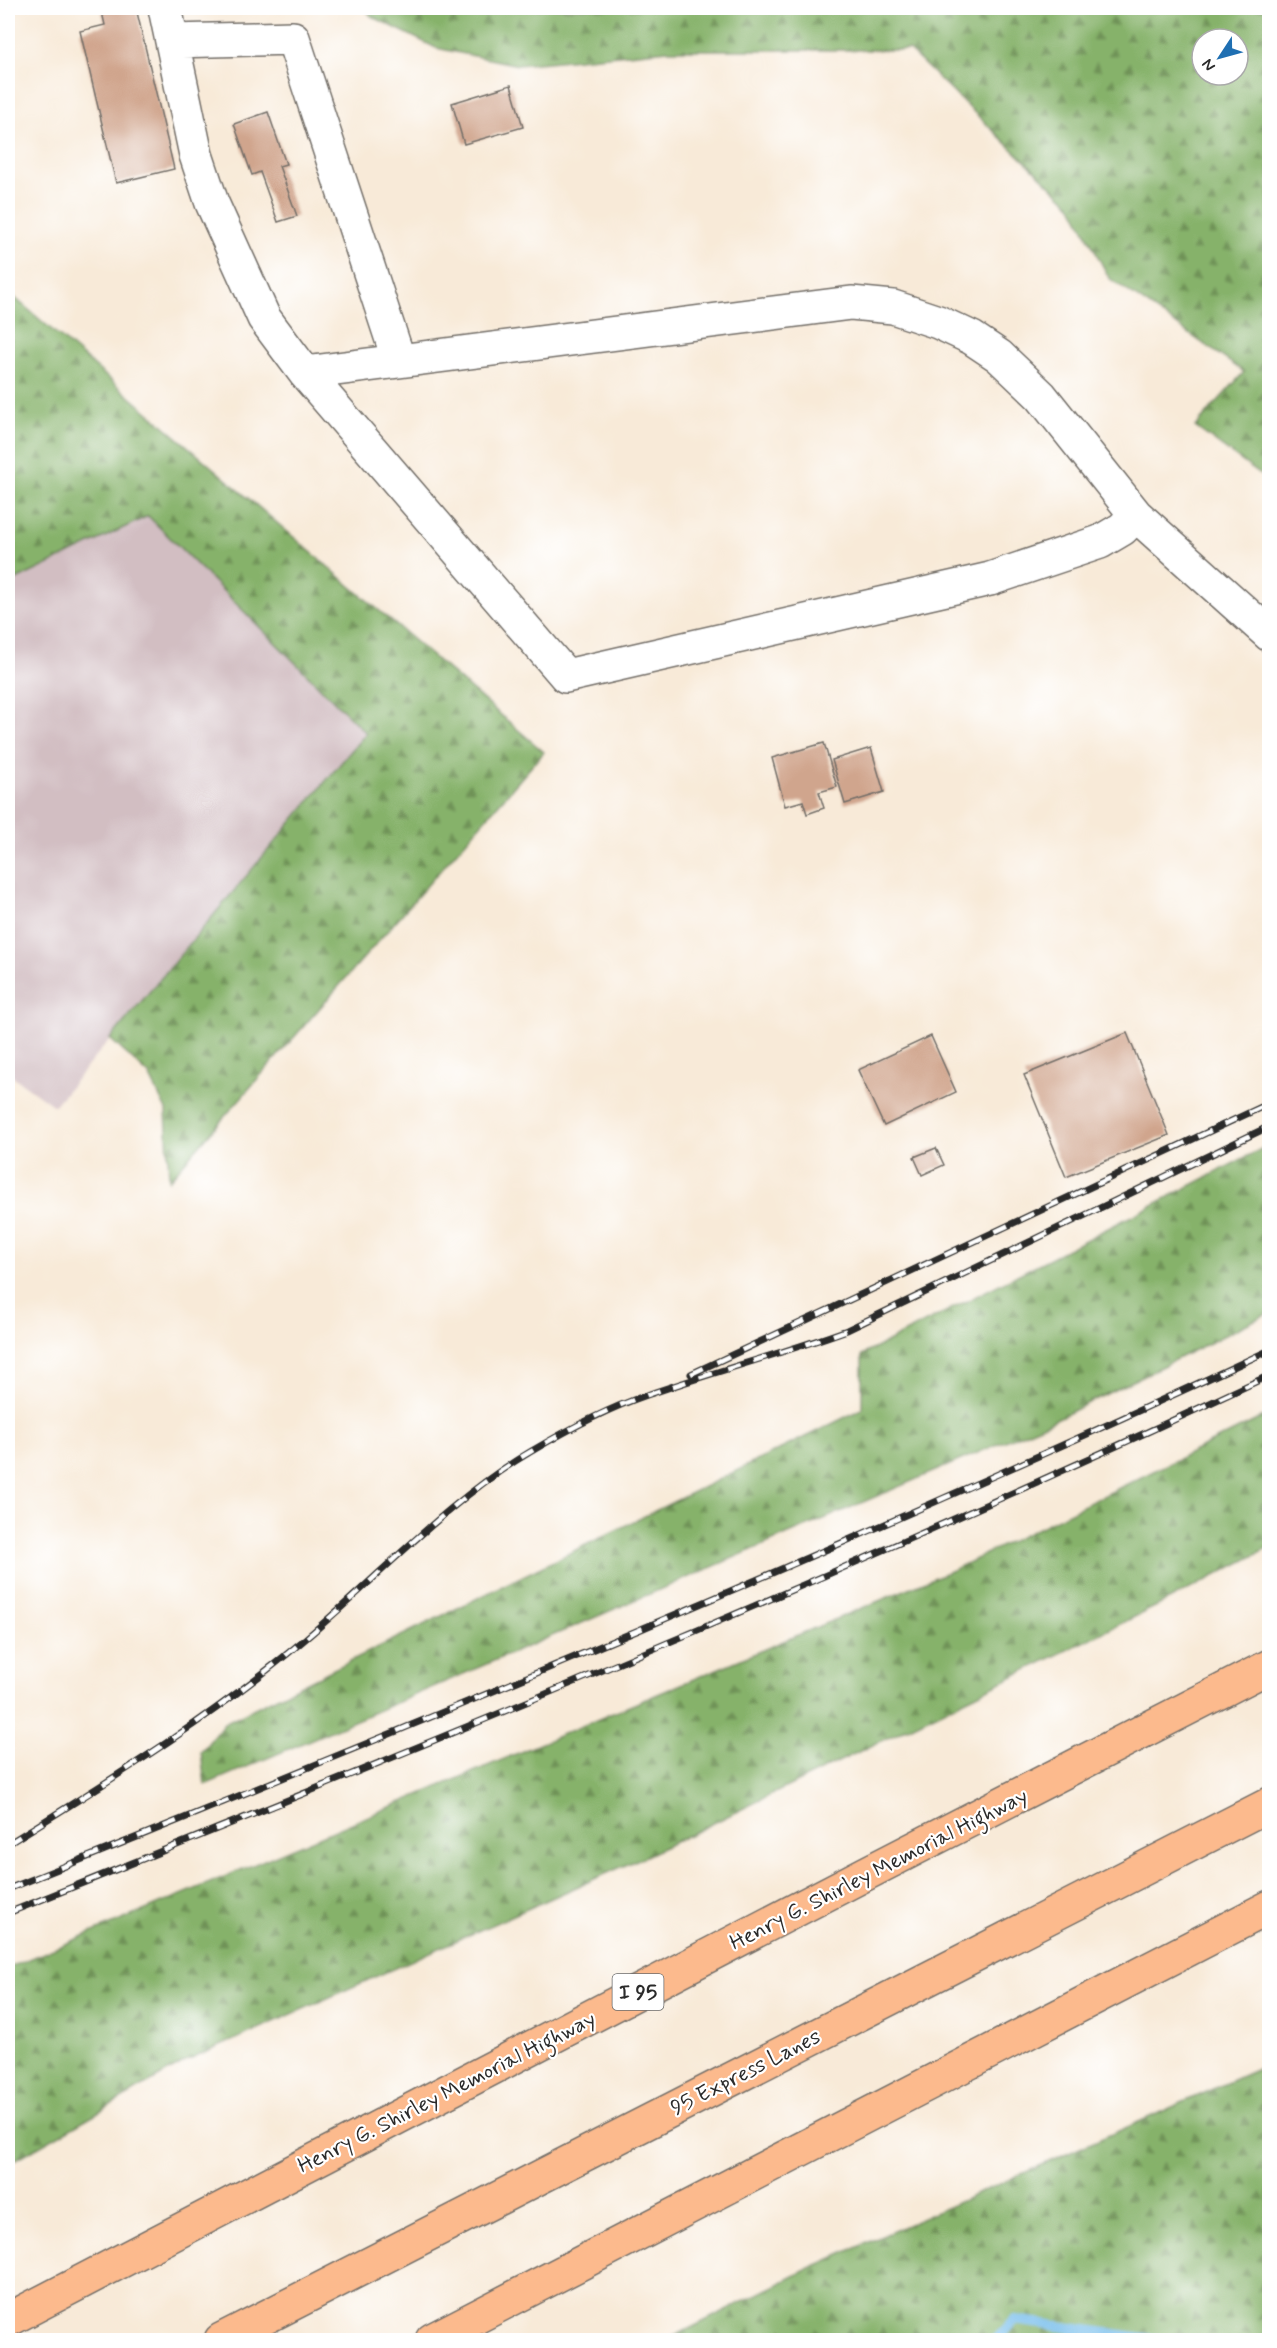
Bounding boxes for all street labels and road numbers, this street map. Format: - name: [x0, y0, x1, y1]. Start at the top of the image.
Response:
- street label: Henry G. Shirley Memorial Highway: [725, 1782, 1034, 1960]
- road number: I 95: [612, 1974, 664, 2010]
- street label: Henry G. Shirley Memorial Highway: [293, 2005, 602, 2183]
- street label: 95 Express Lanes: [666, 2023, 826, 2123]

